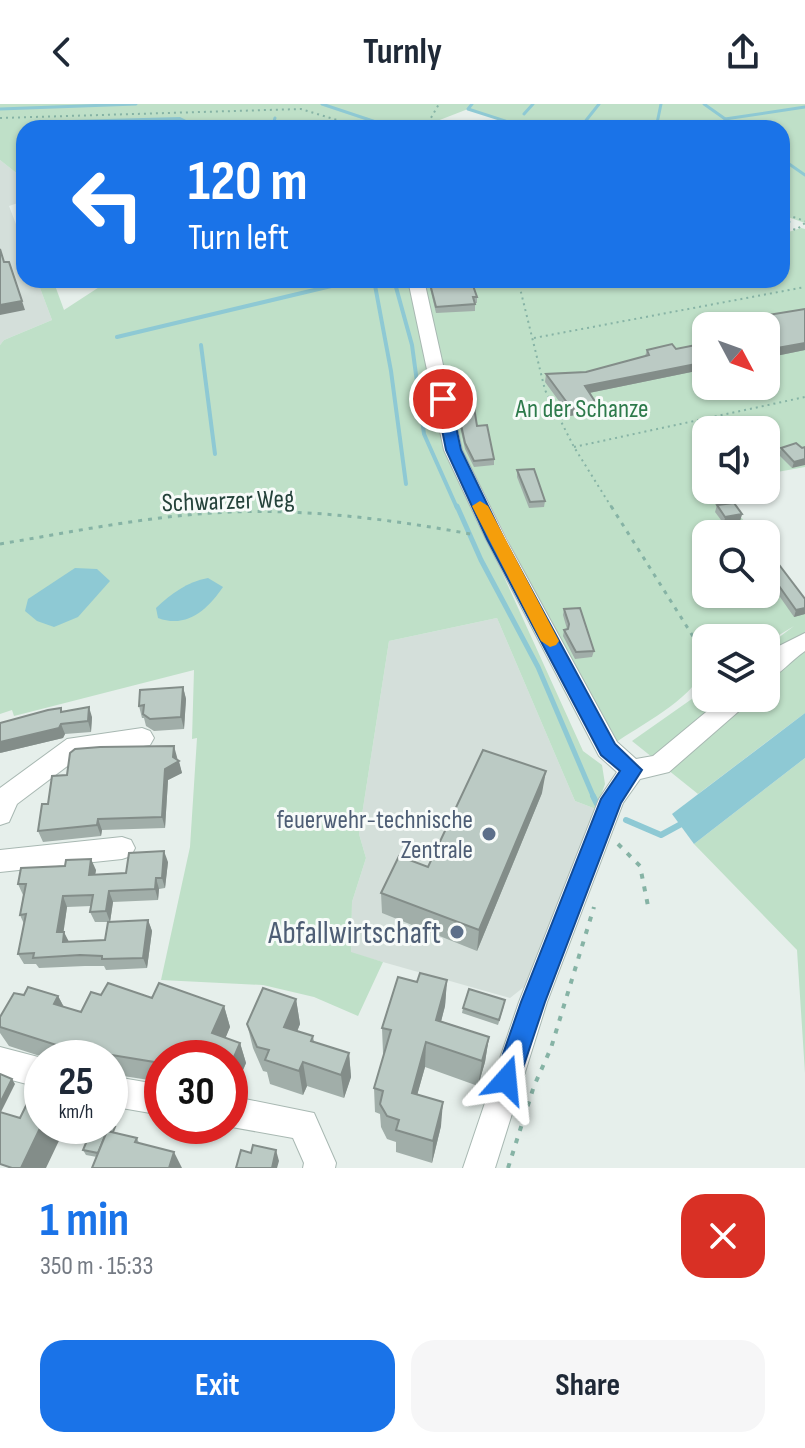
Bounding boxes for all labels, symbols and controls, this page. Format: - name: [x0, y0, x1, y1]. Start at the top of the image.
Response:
- icon: back: [40, 30, 84, 74]
- icon: share: [721, 30, 765, 74]
- text: Turnly: [363, 31, 442, 74]
- text: 120 m: [188, 149, 308, 216]
- icon: left: [56, 152, 160, 256]
- text: Turn left: [188, 217, 289, 260]
- north arrow: [692, 312, 780, 400]
- map controls: [692, 312, 780, 712]
- pin: [409, 365, 477, 433]
- icon: arrive: [421, 377, 465, 421]
- park label: An der Schanze: [515, 394, 649, 425]
- button: sound: [692, 416, 780, 504]
- street label: Schwarzer Weg: [161, 484, 295, 519]
- button: search: [692, 520, 780, 608]
- button: layers: [692, 624, 780, 712]
- place label: feuerwehr-technische Zentrale: [276, 805, 473, 866]
- marker: feuerwehr-technische Zentrale: [480, 825, 498, 843]
- place label: Abfallwirtschaft: [267, 914, 441, 953]
- marker: Abfallwirtschaft: [448, 923, 466, 941]
- position arrow: [464, 1038, 548, 1122]
- speed limit sign: 30: [144, 1040, 248, 1144]
- text: 25: [58, 1058, 94, 1106]
- text: km/h: [59, 1100, 93, 1124]
- text: 1 min: [40, 1192, 129, 1249]
- button: close: [681, 1194, 765, 1278]
- text: 350 m · 15:33: [40, 1251, 153, 1282]
- button: Exit: [40, 1340, 395, 1432]
- button: Share: [411, 1340, 765, 1432]

